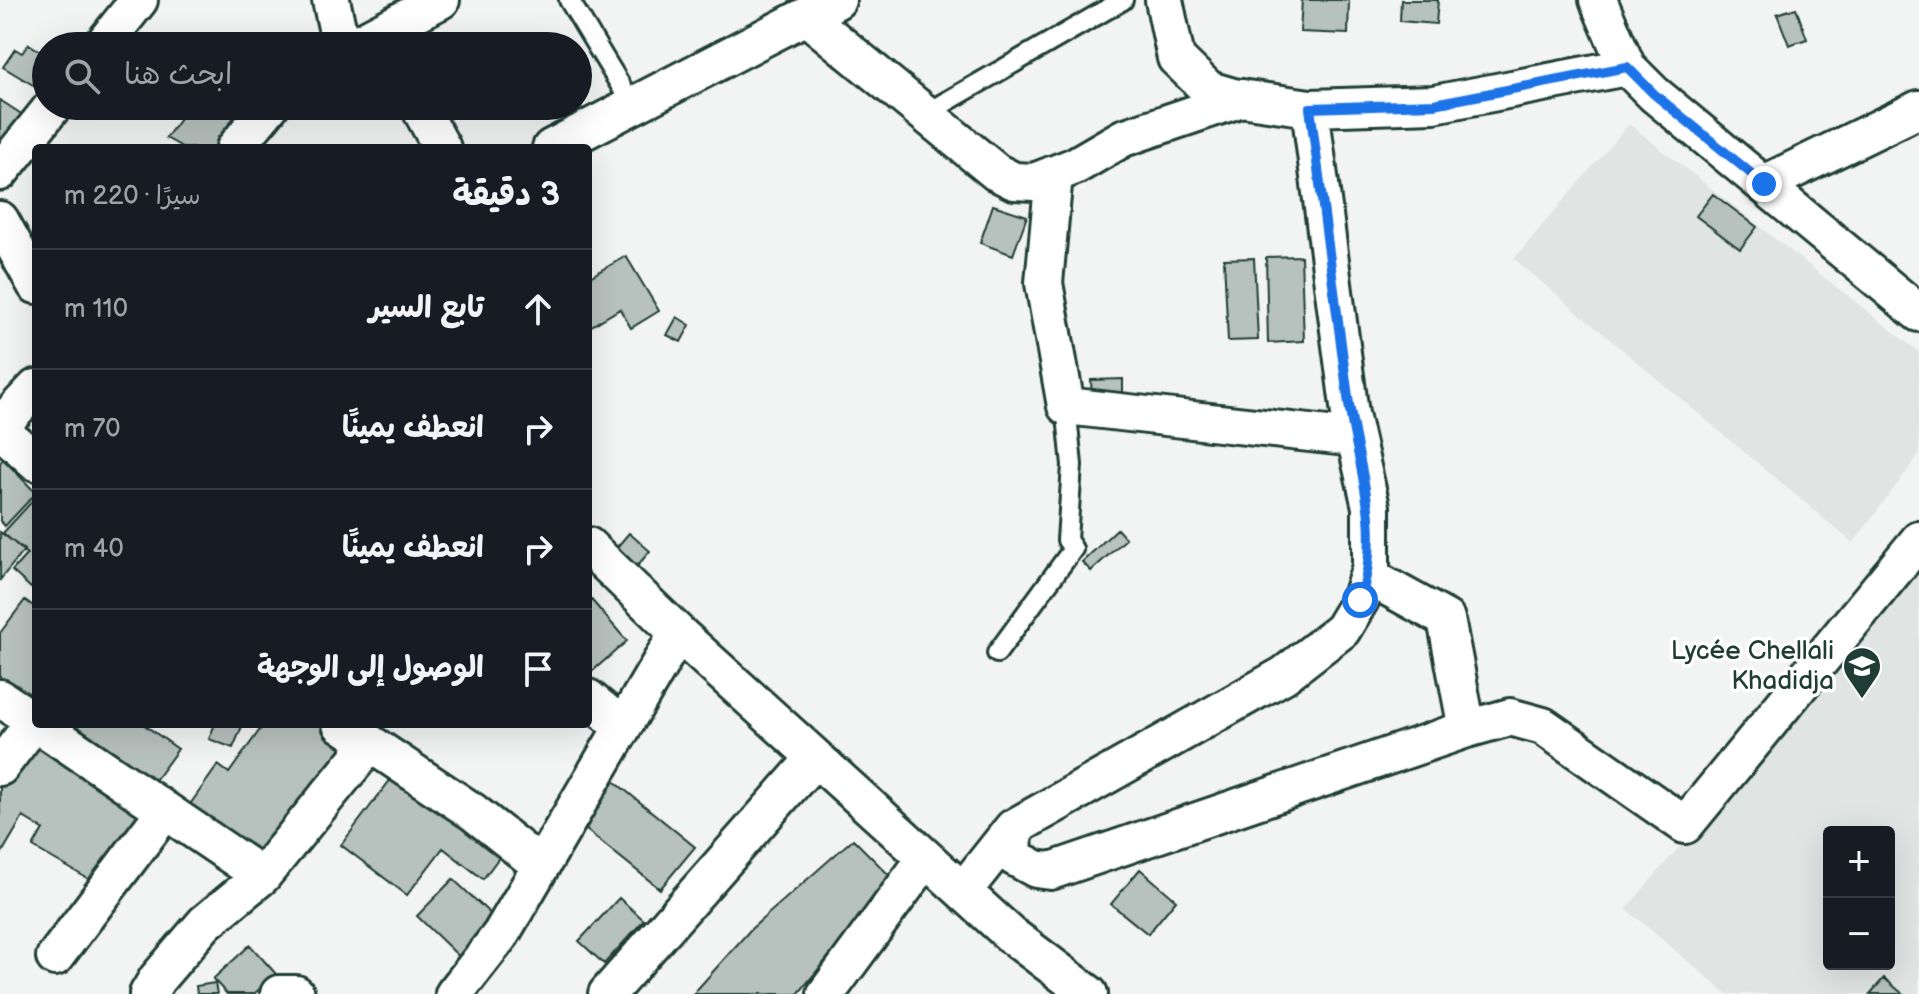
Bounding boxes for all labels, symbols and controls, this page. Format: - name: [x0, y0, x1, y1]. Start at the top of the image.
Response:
- search box: [32, 32, 592, 120]
- icon: search: [60, 54, 104, 98]
- text: ابحث هنا: [124, 57, 232, 93]
- route end: [1746, 166, 1782, 202]
- text: 3 دقيقة: [453, 174, 560, 215]
- text: سيرًا · 220 m: [64, 181, 201, 212]
- icon: ahead: [516, 287, 560, 331]
- text: تابع السير: [369, 290, 484, 326]
- text: 110 m: [64, 294, 128, 325]
- icon: right: [516, 407, 560, 451]
- text: انعطف يمينًا: [342, 410, 484, 446]
- text: 70 m: [64, 414, 121, 445]
- icon: right: [516, 527, 560, 571]
- text: انعطف يمينًا: [342, 530, 484, 566]
- text: 40 m: [64, 534, 124, 565]
- route start: [1342, 582, 1378, 618]
- place label: Lycée Chellali Khadidja: [1671, 636, 1834, 697]
- school or university icon: Lycée Chellali Khadidja: [1841, 645, 1883, 700]
- icon: arrive: [516, 647, 560, 691]
- text: الوصول إلى الوجهة: [257, 650, 484, 686]
- map controls: [1823, 826, 1895, 970]
- button: +: [1823, 826, 1895, 898]
- button: −: [1823, 898, 1895, 970]

